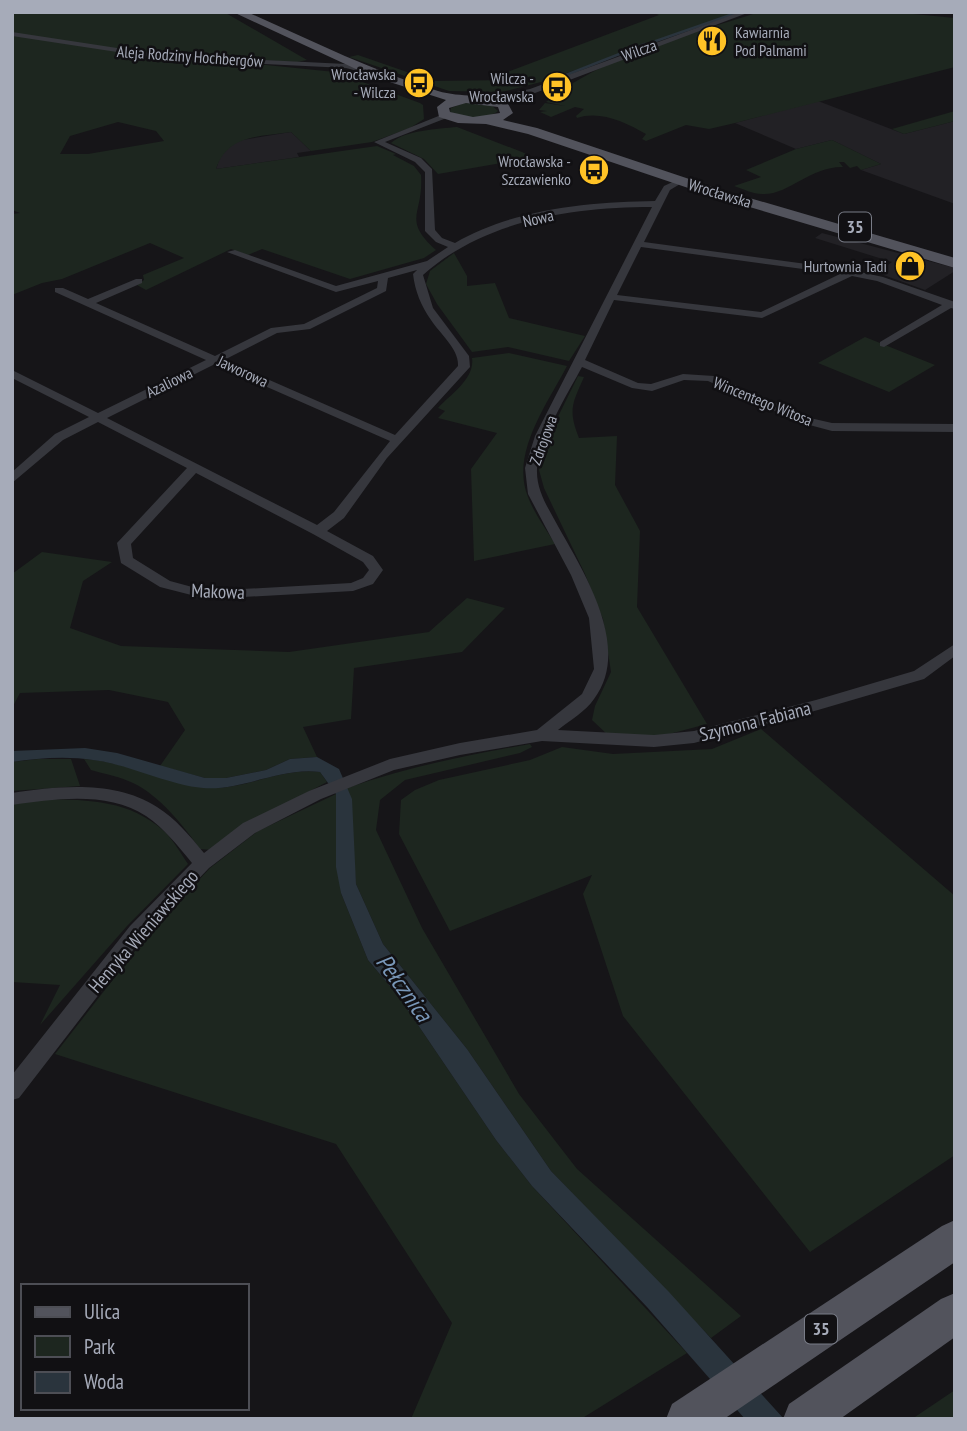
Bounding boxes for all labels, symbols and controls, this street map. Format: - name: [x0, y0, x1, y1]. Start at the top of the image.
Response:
- place label: Kawiarnia Pod Palmami: [735, 22, 807, 60]
- restaurant icon: Kawiarnia Pod Palmami: [695, 24, 729, 58]
- street label: Wilcza: [619, 35, 659, 65]
- street label: Aleja Rodziny Hochbergów: [116, 41, 264, 71]
- place label: Wrocławska - Wilcza: [331, 64, 396, 102]
- bus stop icon: Wrocławska - Wilcza: [402, 66, 436, 100]
- place label: Wilcza - Wrocławska: [469, 68, 534, 106]
- bus stop icon: Wilcza - Wrocławska: [540, 70, 574, 104]
- place label: Wrocławska - Szczawienko: [498, 151, 571, 189]
- bus stop icon: Wrocławska - Szczawienko: [577, 153, 611, 187]
- street label: Wrocławska: [686, 174, 754, 212]
- street label: Nowa: [521, 205, 555, 231]
- road number: 35: [839, 212, 871, 242]
- shop icon: Hurtownia Tadi: [893, 249, 927, 283]
- place label: Hurtownia Tadi: [804, 256, 887, 276]
- street label: Jaworowa: [214, 350, 271, 391]
- street label: Azaliowa: [142, 362, 196, 402]
- street label: Wincentego Witosa: [710, 372, 816, 430]
- street label: Zdrojowa: [525, 412, 561, 468]
- street label: Makowa: [191, 578, 245, 604]
- street label: Szymona Fabiana: [697, 696, 813, 746]
- street label: Henryka Wieniawskiego: [83, 864, 203, 998]
- water label: Pełcznica: [369, 948, 440, 1029]
- legend: [21, 1284, 248, 1410]
- text: Ulica: [84, 1298, 120, 1325]
- road number: 35: [805, 1314, 837, 1344]
- text: Park: [84, 1333, 115, 1360]
- text: Woda: [84, 1368, 124, 1395]

